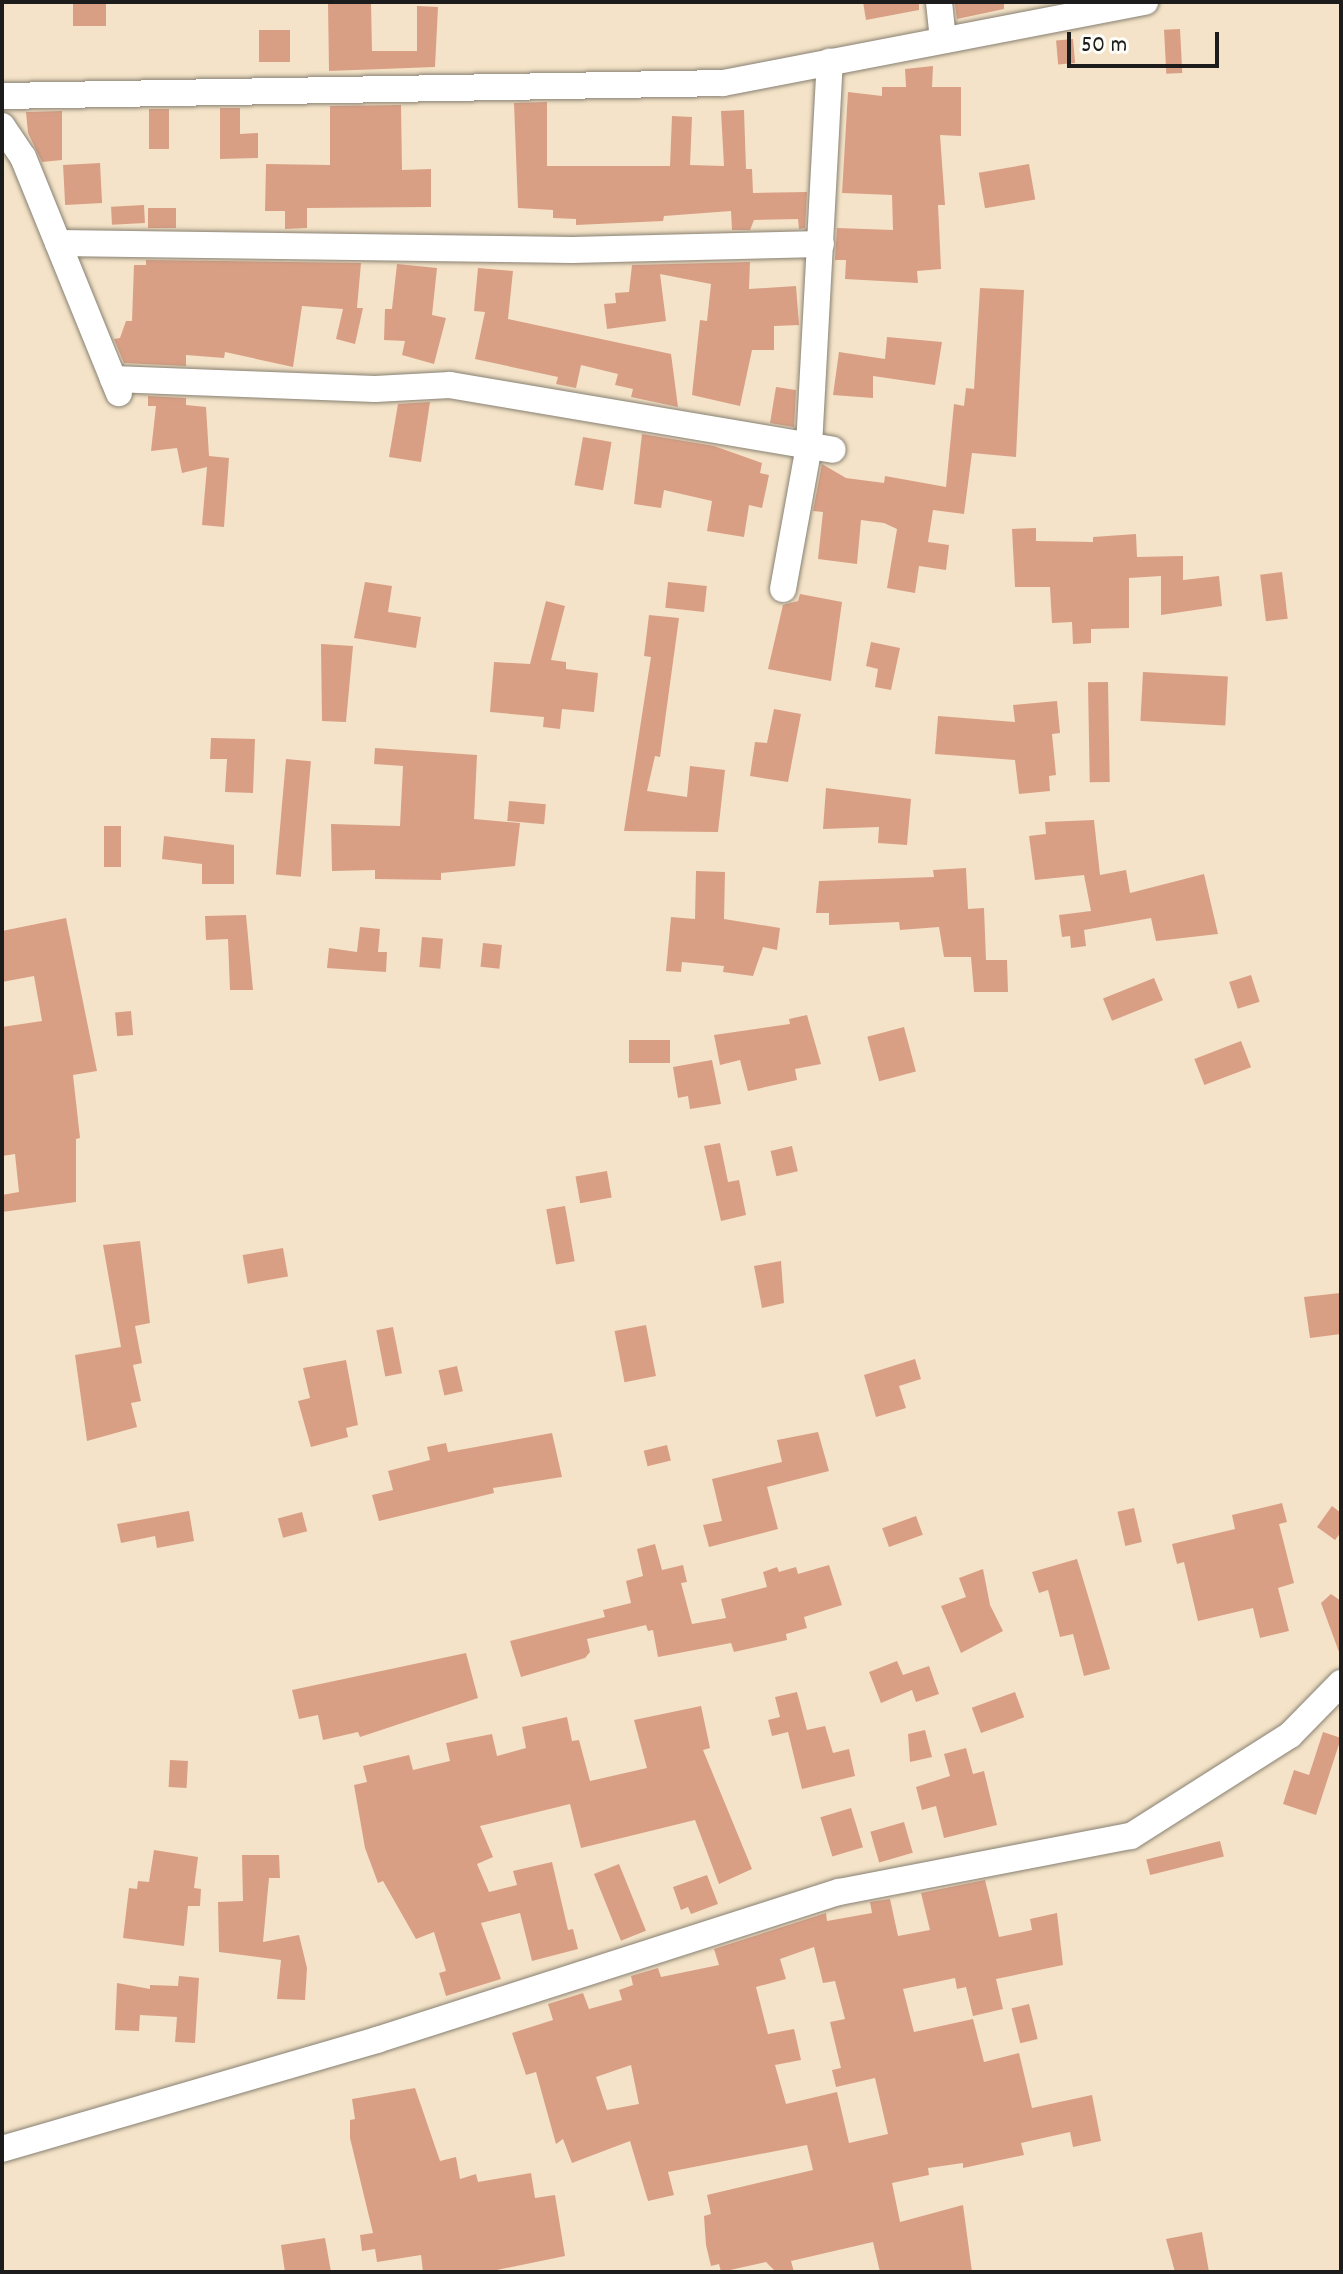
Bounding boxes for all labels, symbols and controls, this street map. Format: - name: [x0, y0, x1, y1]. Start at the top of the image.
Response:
- scale bar: [1071, 16, 1223, 66]
- text: 50 m: [1081, 29, 1127, 63]

